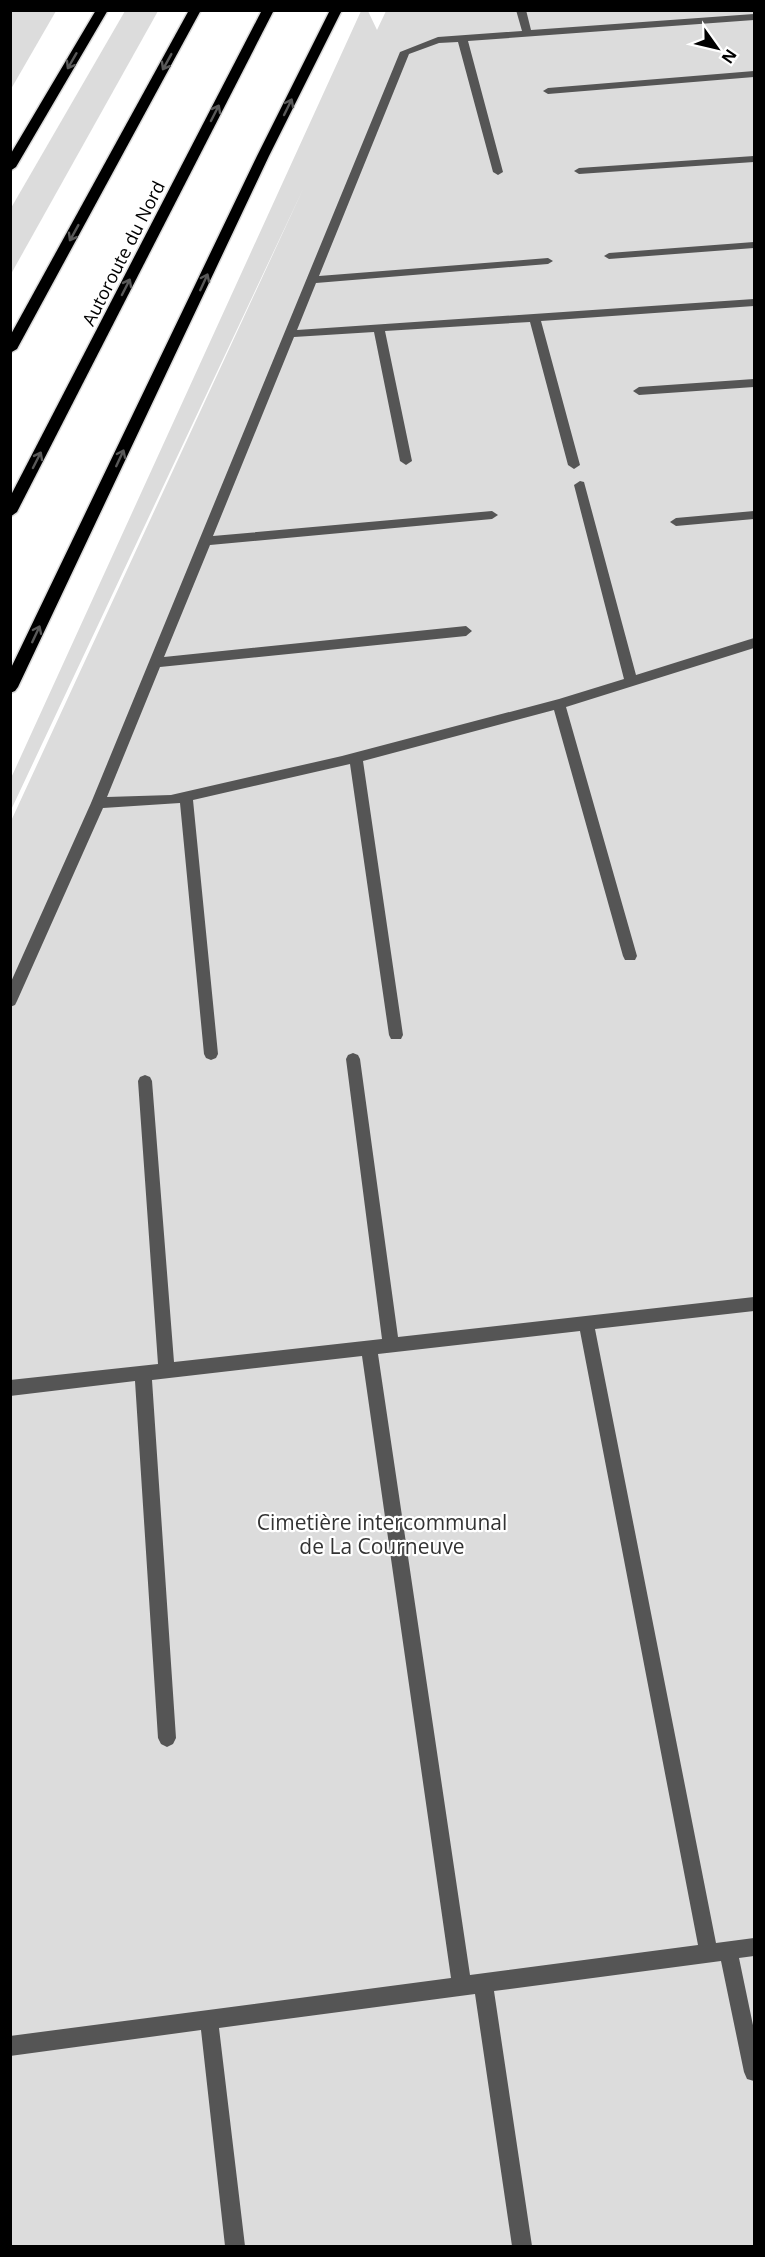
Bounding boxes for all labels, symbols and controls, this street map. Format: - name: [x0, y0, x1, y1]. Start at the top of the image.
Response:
- north arrow: [687, 18, 747, 78]
- text: N: [717, 45, 742, 68]
- one-way arrow: [66, 52, 78, 69]
- one-way arrow: [161, 53, 173, 70]
- one-way arrow: [283, 98, 295, 116]
- one-way arrow: [210, 105, 221, 123]
- street label: Autoroute du Nord: [76, 176, 170, 330]
- one-way arrow: [68, 224, 80, 241]
- one-way arrow: [198, 274, 210, 292]
- one-way arrow: [121, 278, 132, 296]
- one-way arrow: [114, 450, 126, 468]
- one-way arrow: [32, 452, 43, 470]
- one-way arrow: [30, 626, 42, 644]
- park label: Cimetière intercommunal de La Courneuve: [257, 1508, 507, 1560]

